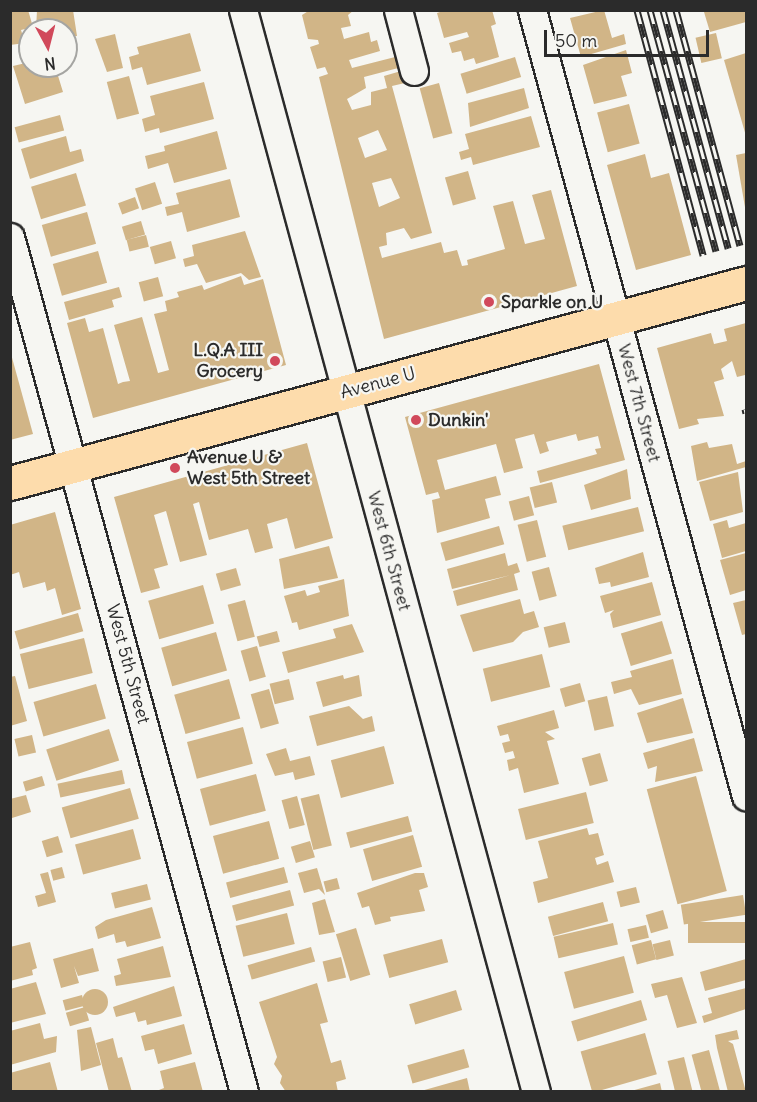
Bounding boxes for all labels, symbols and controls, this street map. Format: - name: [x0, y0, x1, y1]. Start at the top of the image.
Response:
- north arrow: [18, 18, 78, 78]
- scale bar: [547, 18, 712, 56]
- text: 50 m: [555, 29, 597, 52]
- text: N: [43, 53, 57, 74]
- place label: Sparkle on U: [501, 291, 603, 313]
- marker: Sparkle on U: [482, 295, 496, 309]
- place label: L.Q.A III Grocery: [193, 340, 263, 382]
- street label: West 7th Street: [613, 342, 665, 464]
- marker: L.Q.A III Grocery: [268, 354, 282, 368]
- street label: Avenue U: [338, 363, 418, 403]
- place label: Dunkin': [428, 409, 488, 431]
- marker: Dunkin': [409, 413, 423, 427]
- place label: Avenue U & West 5th Street: [187, 447, 310, 490]
- marker: Avenue U & West 5th Street: [168, 461, 182, 475]
- street label: West 6th Street: [363, 489, 415, 613]
- street label: West 5th Street: [102, 602, 154, 726]

